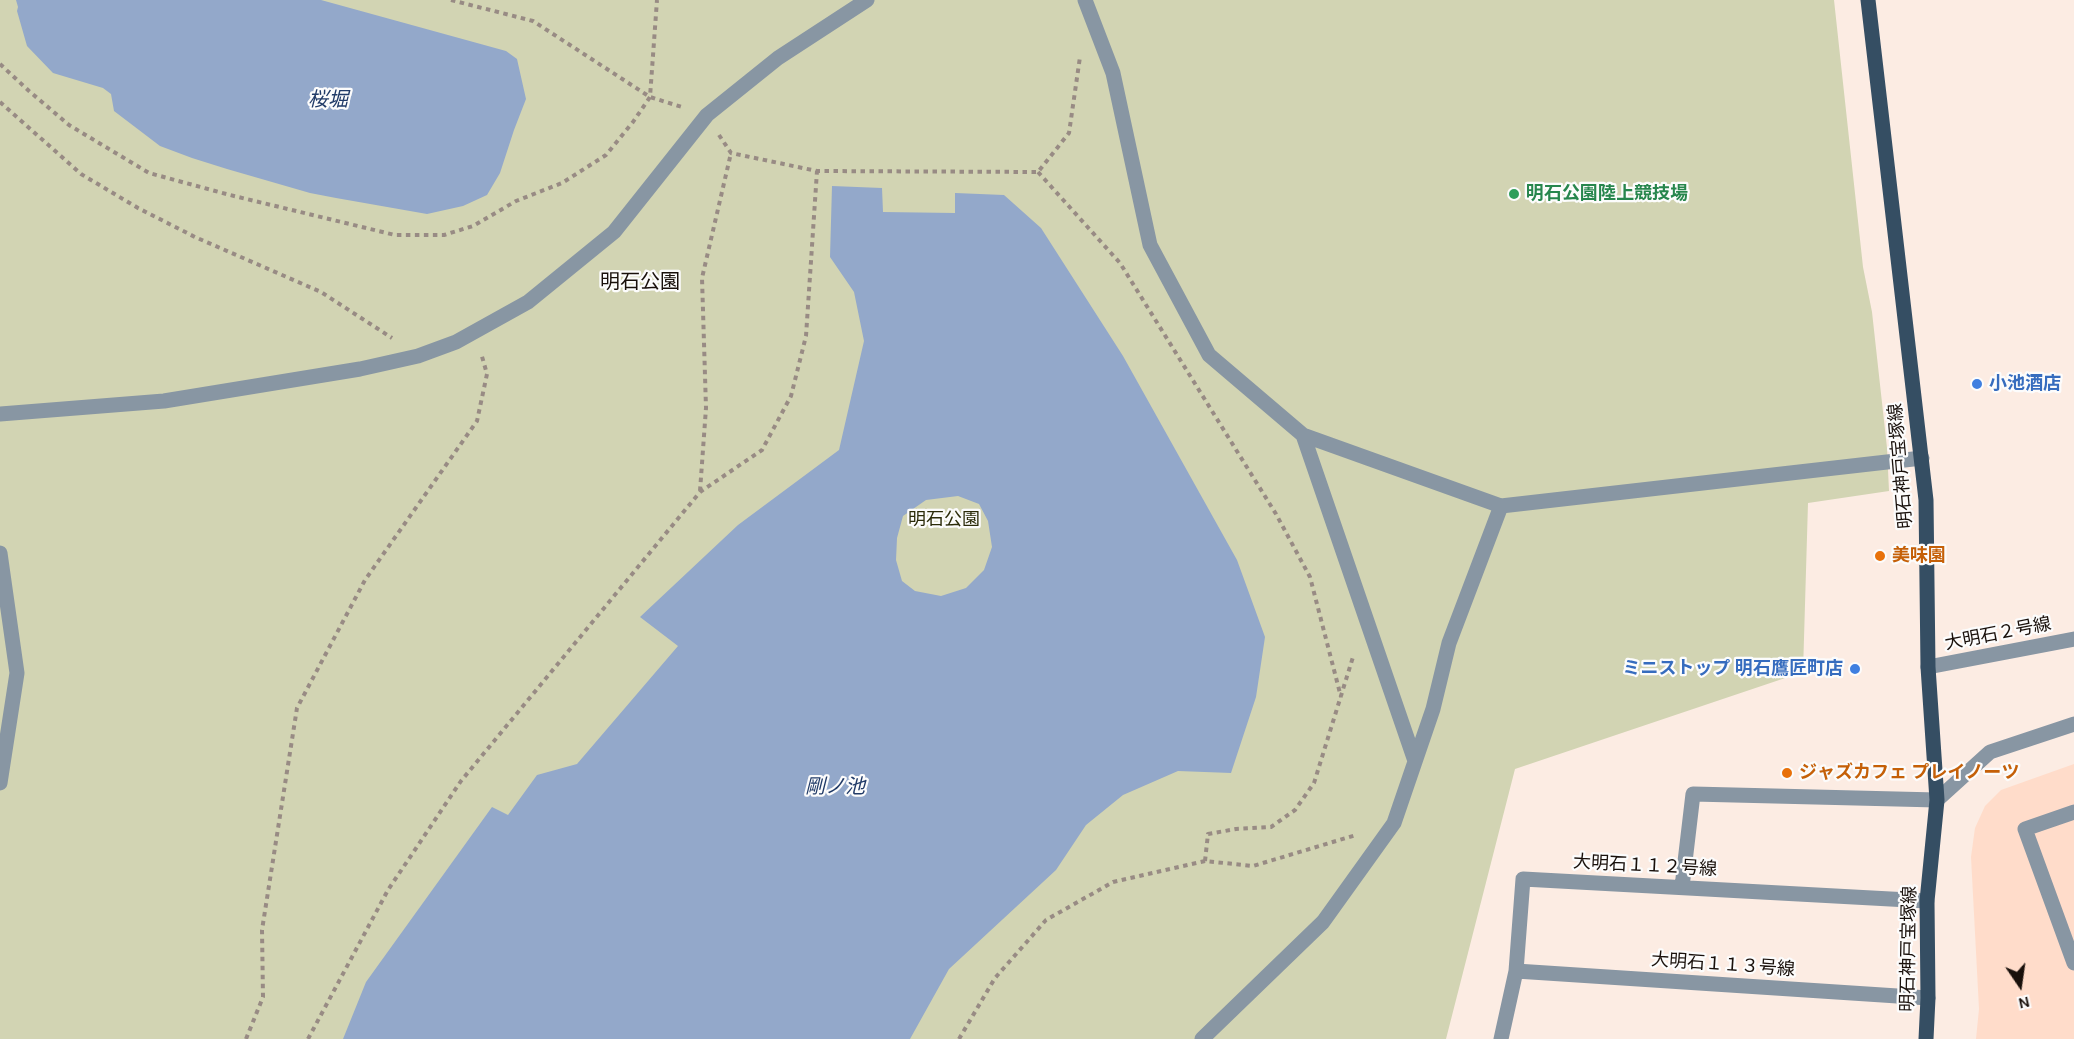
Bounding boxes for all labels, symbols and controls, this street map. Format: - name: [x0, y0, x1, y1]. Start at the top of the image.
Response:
- water label: 桜堀: [308, 88, 348, 112]
- place label: 明石公園陸上競技場: [1526, 183, 1688, 205]
- marker: 明石公園陸上競技場: [1507, 187, 1521, 201]
- district label: 明石公園: [600, 270, 680, 294]
- place label: 小池酒店: [1989, 373, 2061, 395]
- marker: 小池酒店: [1970, 377, 1984, 391]
- street label: 明石神戸宝塚線: [1885, 402, 1917, 530]
- park label: 明石公園: [908, 509, 980, 531]
- place label: 美味園: [1892, 545, 1946, 567]
- marker: 美味園: [1873, 549, 1887, 563]
- street label: 大明石２号線: [1943, 613, 2053, 655]
- place label: ミニストップ 明石鷹匠町店: [1622, 658, 1843, 680]
- marker: ミニストップ 明石鷹匠町店: [1848, 662, 1862, 676]
- place label: ジャズカフェ プレイノーツ: [1799, 762, 2020, 784]
- marker: ジャズカフェ プレイノーツ: [1780, 766, 1794, 780]
- water label: 剛ノ池: [805, 775, 865, 799]
- street label: 大明石１１２号線: [1573, 851, 1717, 881]
- street label: 明石神戸宝塚線: [1897, 886, 1921, 1012]
- street label: 大明石１１３号線: [1650, 949, 1796, 981]
- north arrow: [1990, 955, 2050, 1015]
- text: N: [2016, 992, 2032, 1014]

